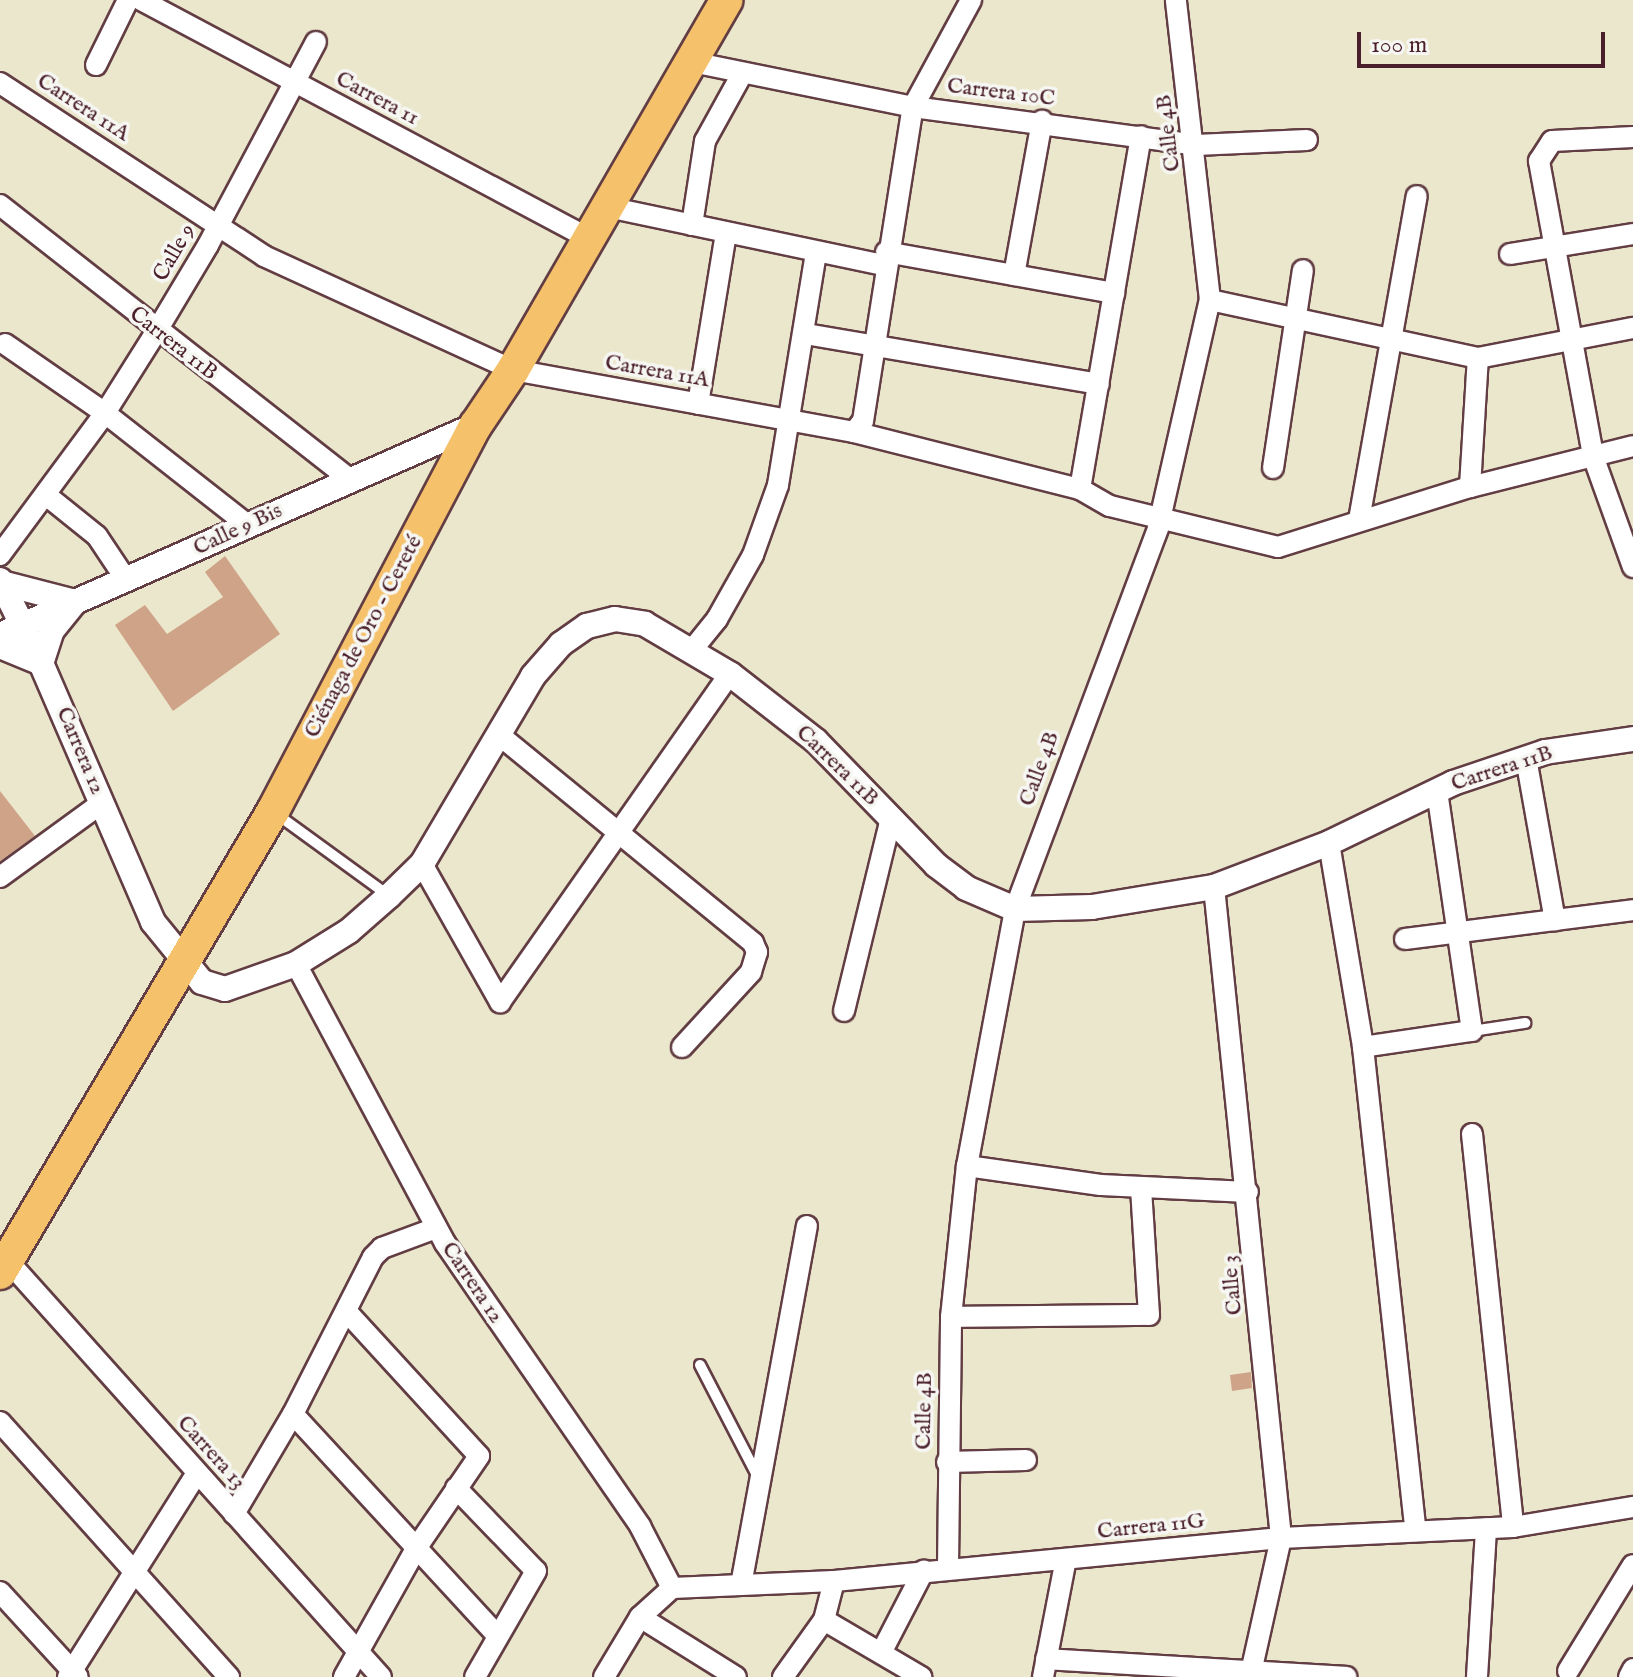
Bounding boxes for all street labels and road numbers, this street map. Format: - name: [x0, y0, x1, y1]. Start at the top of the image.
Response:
- street label: Carrera 11: [331, 66, 423, 132]
- street label: Carrera 11A: [32, 68, 134, 148]
- street label: Carrera 10C: [946, 73, 1056, 113]
- street label: Calle 4B: [1151, 93, 1187, 173]
- street label: Calle 9: [148, 220, 202, 286]
- street label: Carrera 11B: [124, 301, 222, 387]
- street label: Carrera 11A: [603, 350, 711, 394]
- street label: Calle 9 Bis: [190, 498, 286, 562]
- street label: Ciénaga de Oro - Cereté: [299, 531, 429, 743]
- street label: Carrera 12: [50, 703, 110, 799]
- street label: Carrera 11B: [790, 720, 884, 812]
- street label: Calle 4B: [1014, 728, 1066, 810]
- street label: Carrera 11B: [1448, 740, 1556, 798]
- street label: Carrera 12: [435, 1237, 509, 1329]
- street label: Calle 3: [1217, 1254, 1249, 1316]
- street label: Calle 4B: [911, 1372, 939, 1450]
- street label: Carrera 13: [171, 1411, 251, 1495]
- street label: Carrera 11G: [1096, 1508, 1206, 1546]

